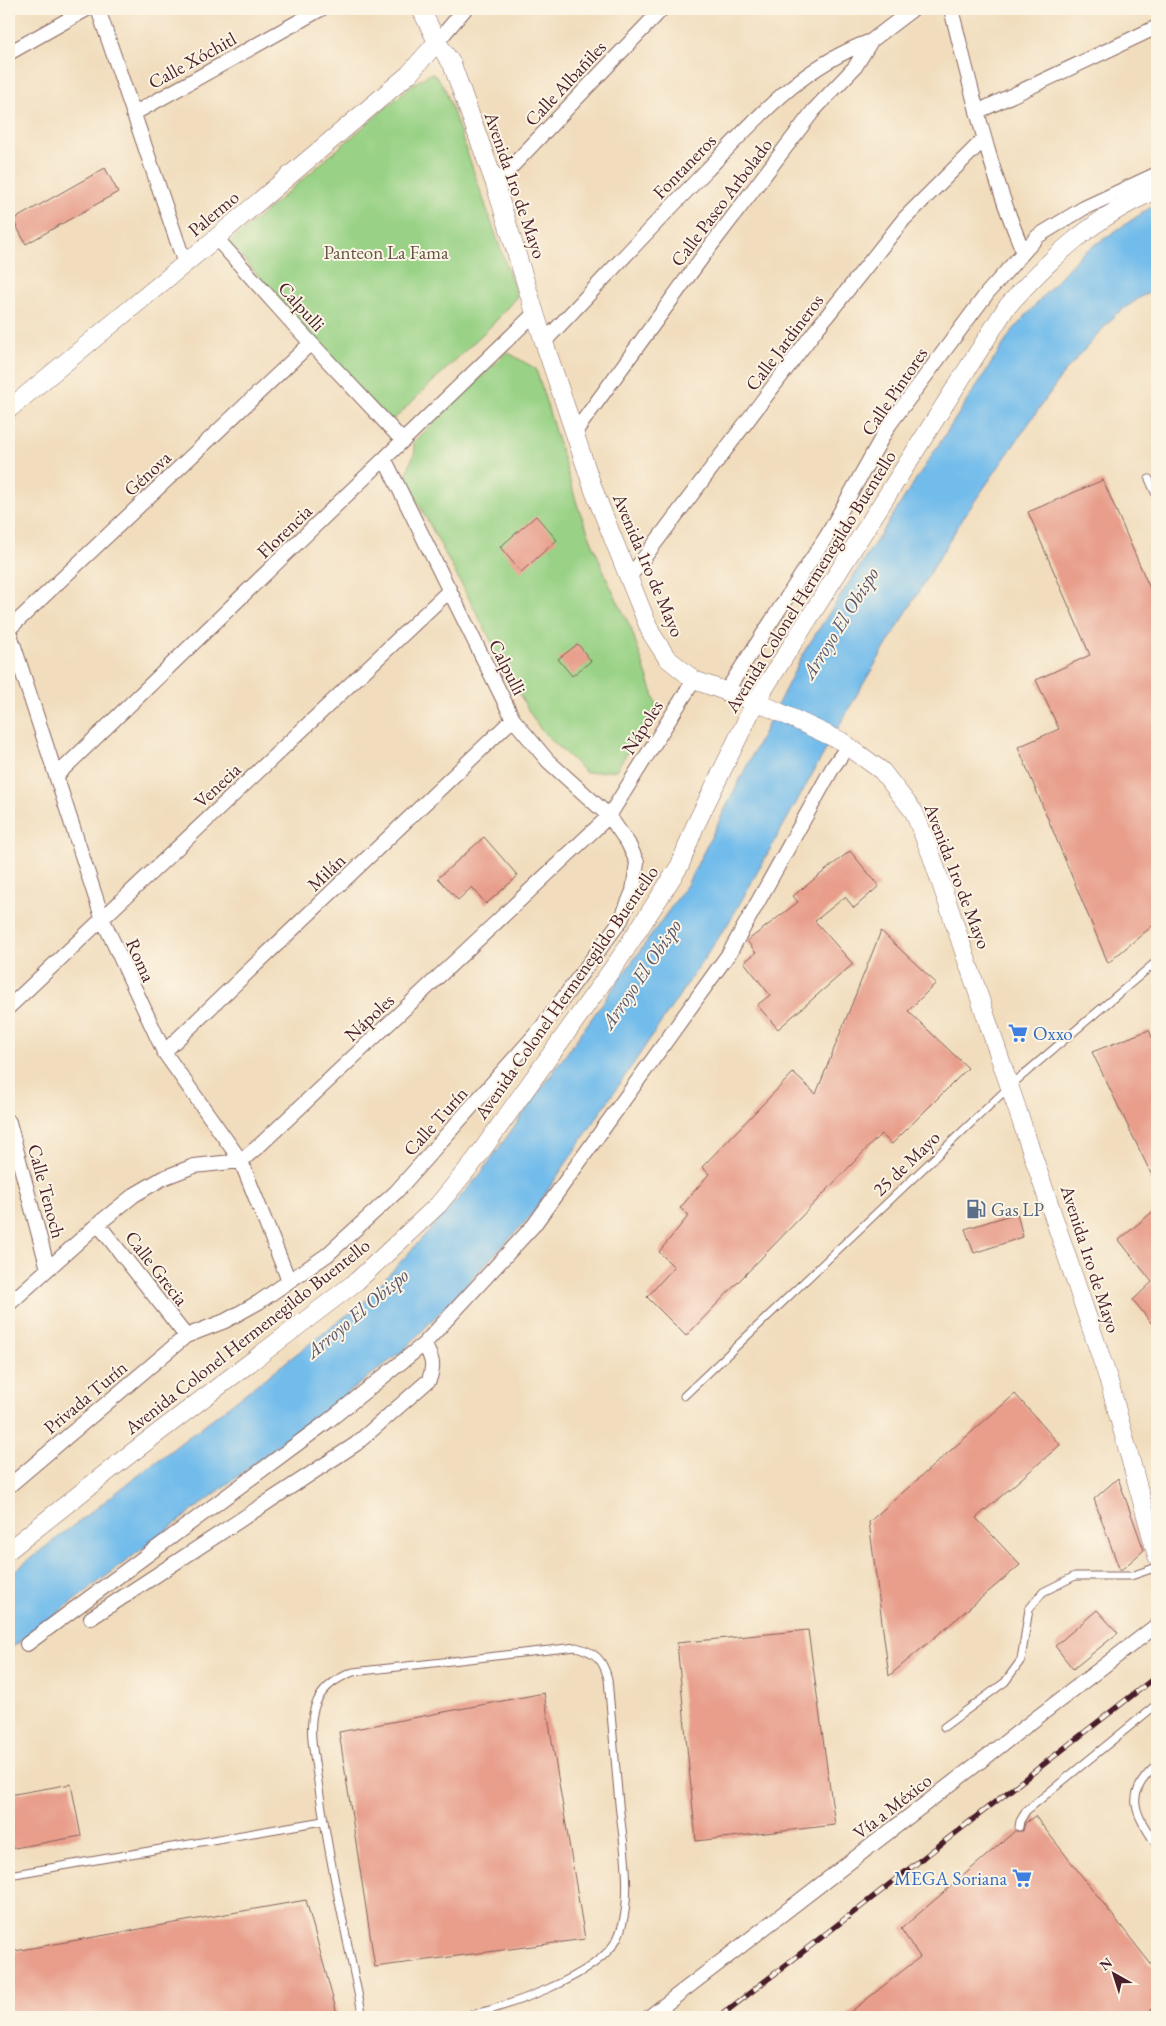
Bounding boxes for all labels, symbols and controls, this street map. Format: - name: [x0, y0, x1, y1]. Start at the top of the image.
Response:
- street label: Calle Xóchitl: [144, 26, 241, 95]
- street label: Calle Albañiles: [519, 35, 612, 132]
- street label: Avenida 1ro de Mayo: [478, 108, 552, 262]
- street label: Fontaneros: [647, 128, 722, 204]
- street label: Calle Paseo Arbolado: [665, 133, 778, 272]
- street label: Palermo: [182, 185, 244, 242]
- park label: Panteon La Fama: [323, 240, 449, 265]
- street label: Calpulli: [273, 276, 331, 337]
- street label: Calle Jardineros: [740, 289, 829, 396]
- street label: Calle Pintores: [856, 342, 933, 440]
- street label: Génova: [118, 445, 177, 502]
- street label: Avenida Colonel Hermenegildo Buentello: [719, 445, 902, 718]
- street label: Avenida 1ro de Mayo: [607, 489, 690, 641]
- street label: Florencia: [251, 499, 318, 564]
- water label: Arroyo El Obispo: [794, 562, 885, 685]
- street label: Calpulli: [483, 635, 532, 700]
- street label: Nápoles: [616, 695, 669, 759]
- street label: Venecia: [189, 757, 246, 813]
- street label: Avenida 1ro de Mayo: [918, 799, 997, 952]
- street label: Milán: [302, 848, 351, 897]
- street label: Avenida Colonel Hermenegildo Buentello: [468, 860, 664, 1125]
- water label: Arroyo El Obispo: [594, 914, 688, 1036]
- street label: Roma: [120, 934, 161, 986]
- street label: Nápoles: [339, 988, 400, 1047]
- place label: Oxxo: [1033, 1021, 1073, 1046]
- supermarket icon: Oxxo: [1007, 1022, 1029, 1044]
- street label: Calle Turín: [398, 1081, 473, 1161]
- street label: 25 de Mayo: [867, 1125, 945, 1202]
- street label: Calle Tenoch: [22, 1141, 71, 1241]
- street label: Avenida 1ro de Mayo: [1055, 1181, 1126, 1336]
- place label: Gas LP: [991, 1197, 1044, 1222]
- fuel station icon: Gas LP: [965, 1198, 987, 1220]
- street label: Calle Grecia: [119, 1226, 194, 1311]
- street label: Avenida Colonel Hermenegildo Buentello: [119, 1233, 375, 1441]
- water label: Arroyo El Obispo: [298, 1262, 414, 1365]
- street label: Privada Turín: [38, 1355, 132, 1440]
- street label: Vía a México: [848, 1768, 937, 1845]
- place label: MEGA Soriana: [894, 1866, 1007, 1891]
- supermarket icon: MEGA Soriana: [1011, 1867, 1033, 1889]
- north arrow: [1088, 1948, 1138, 1998]
- text: N: [1096, 1953, 1116, 1974]

